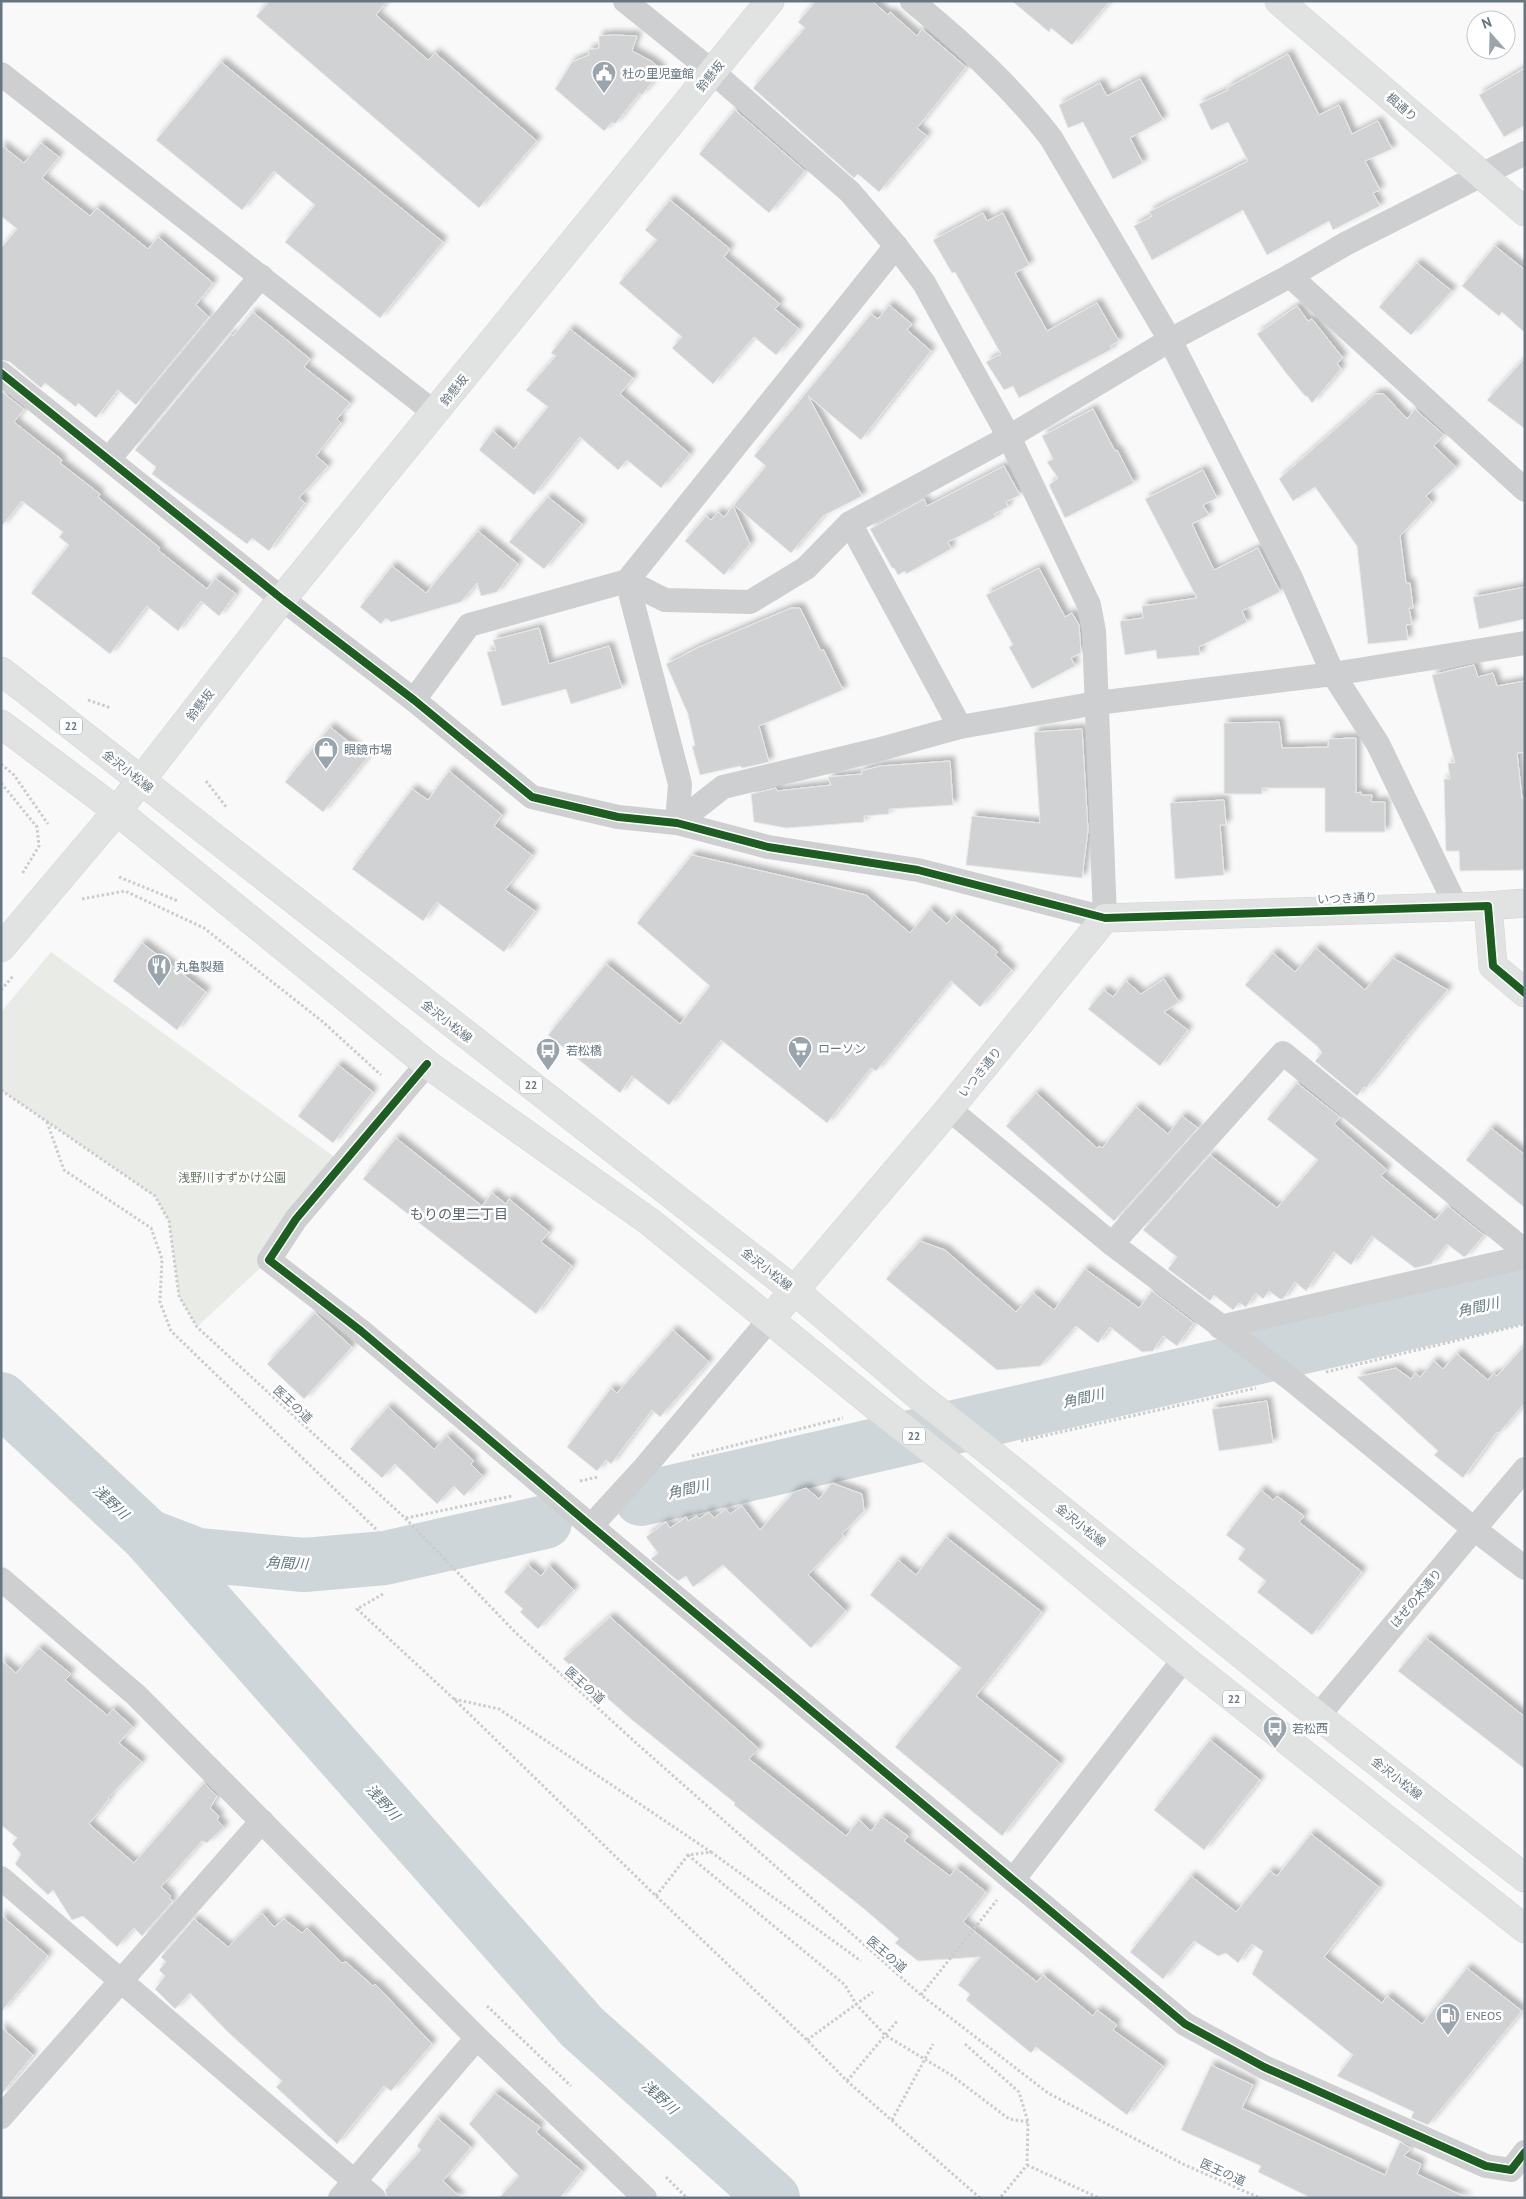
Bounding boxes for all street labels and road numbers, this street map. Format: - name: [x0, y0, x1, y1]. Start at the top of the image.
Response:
- street label: 鈴懸坂: [693, 57, 727, 95]
- street label: 楓通り: [1383, 90, 1421, 124]
- street label: 鈴懸坂: [437, 371, 471, 409]
- street label: 鈴懸坂: [183, 686, 217, 724]
- road number: 22: [60, 718, 82, 734]
- street label: 金沢小松線: [100, 747, 156, 795]
- street label: いつき通り: [1317, 889, 1377, 907]
- street label: 金沢小松線: [419, 997, 475, 1045]
- street label: いつき通り: [955, 1044, 1005, 1100]
- road number: 22: [520, 1076, 542, 1094]
- street label: 金沢小松線: [739, 1245, 795, 1293]
- street label: 医王の道: [270, 1382, 316, 1426]
- road number: 22: [903, 1428, 925, 1444]
- street label: 金沢小松線: [1053, 1500, 1109, 1550]
- street label: はぜの木通り: [1387, 1566, 1445, 1630]
- street label: 医王の道: [562, 1663, 608, 1707]
- road number: 22: [1223, 1690, 1245, 1708]
- street label: 金沢小松線: [1369, 1754, 1425, 1802]
- street label: 医王の道: [864, 1933, 910, 1975]
- street label: 医王の道: [1198, 2155, 1248, 2189]

